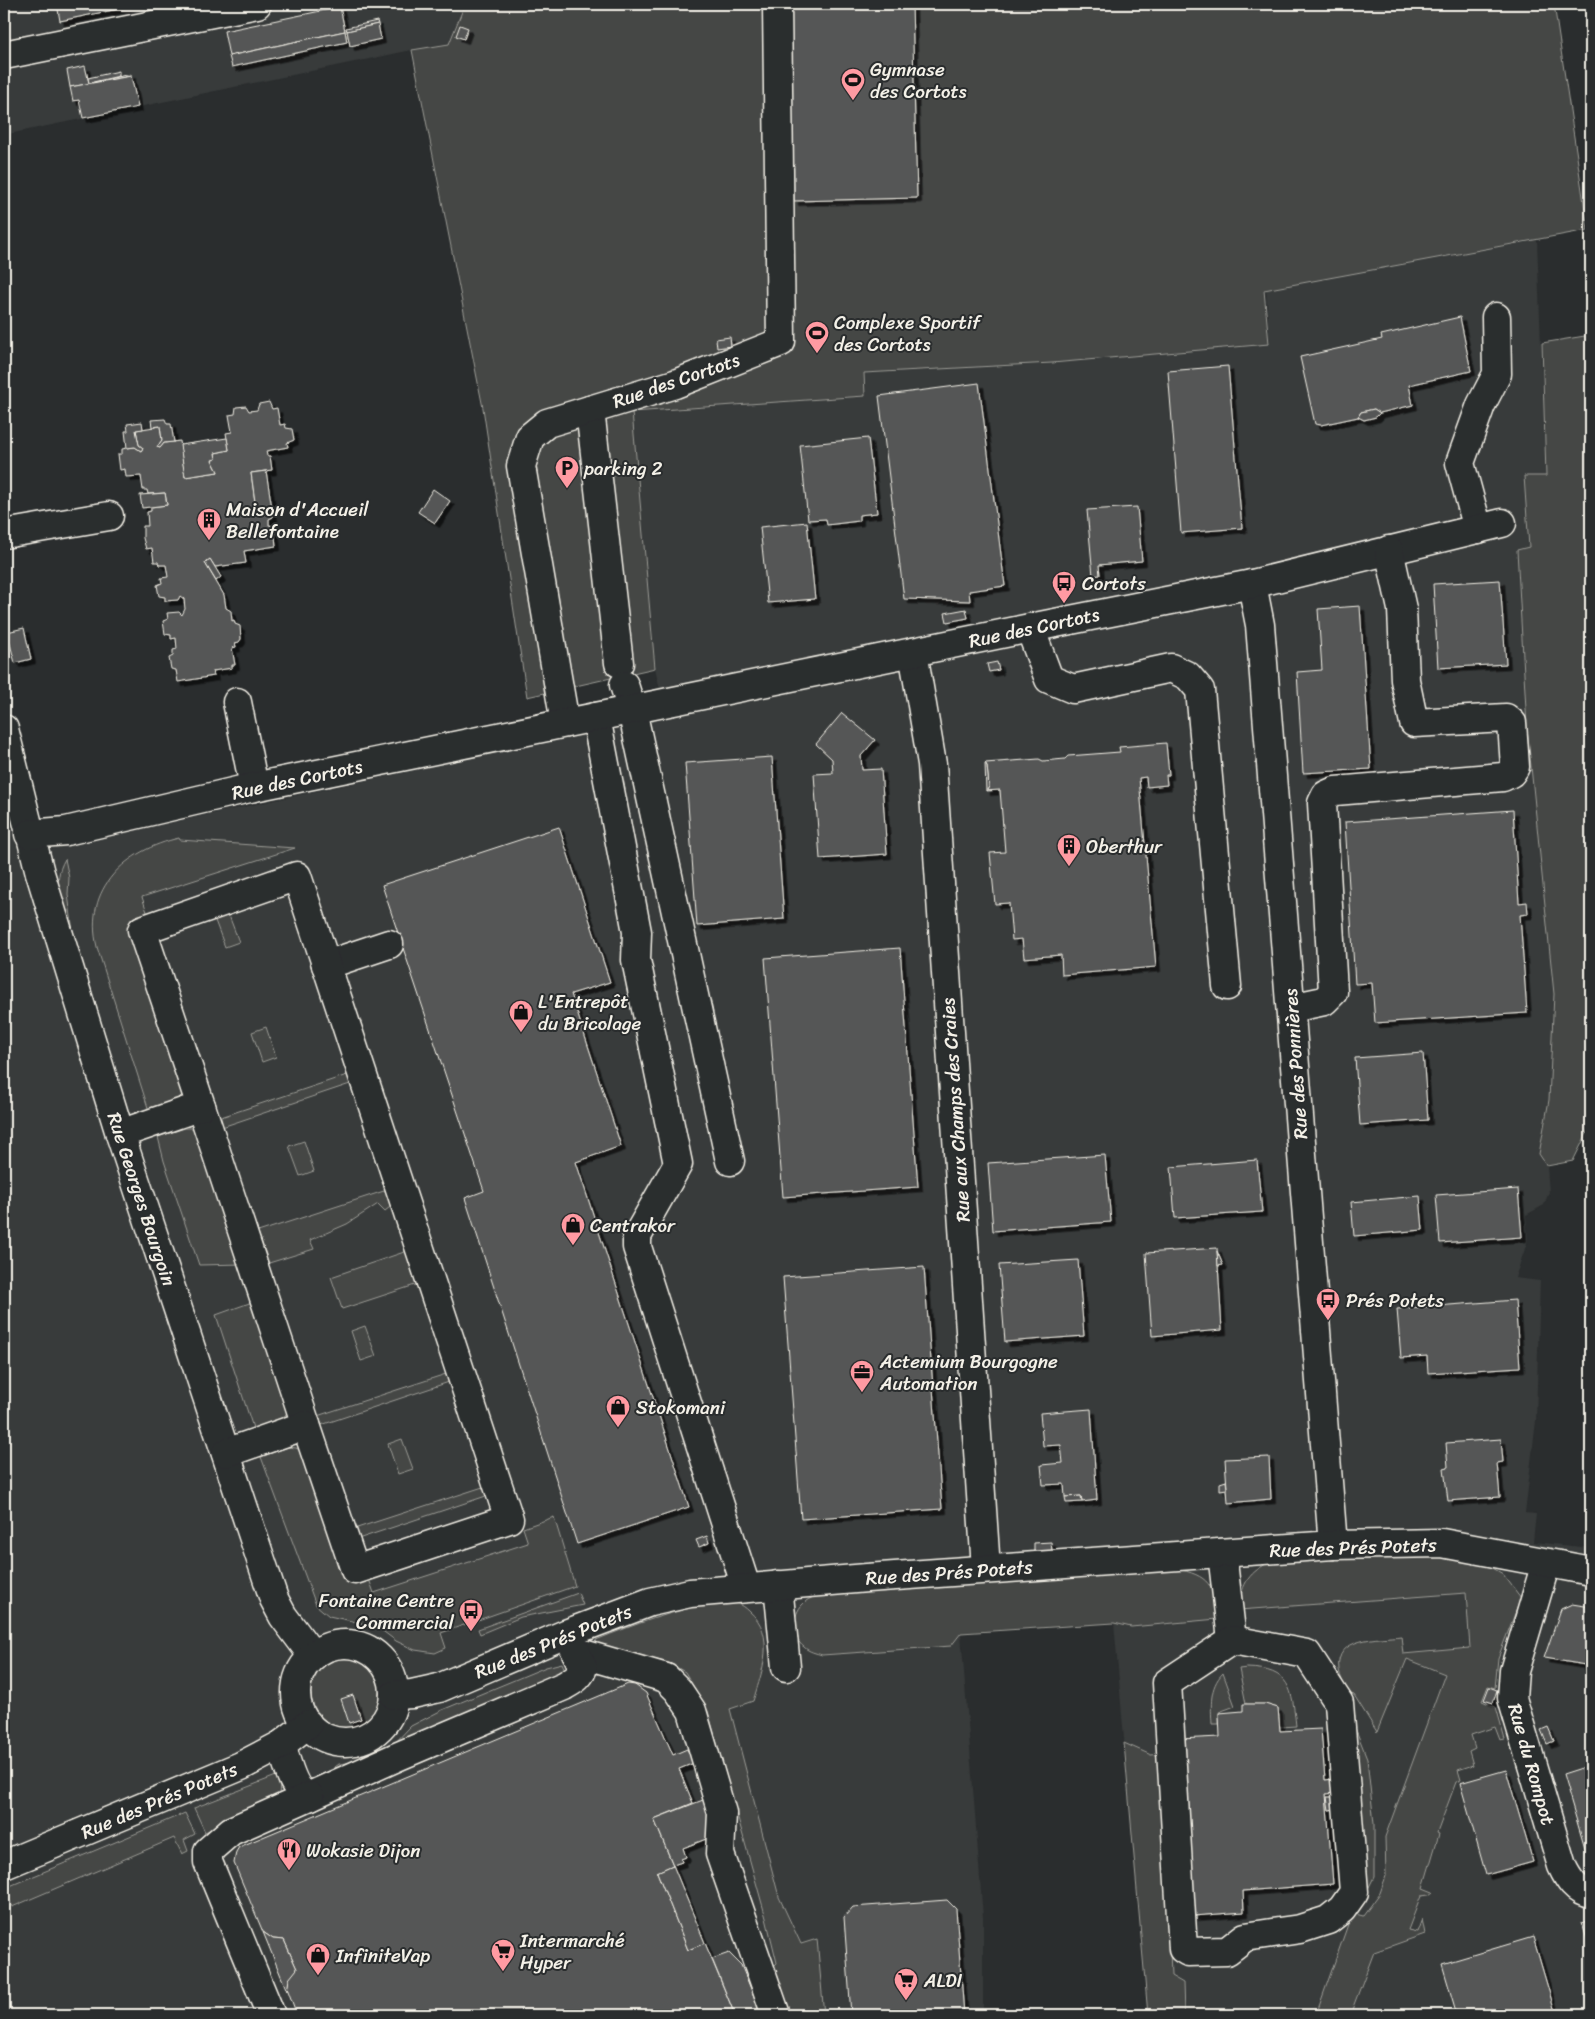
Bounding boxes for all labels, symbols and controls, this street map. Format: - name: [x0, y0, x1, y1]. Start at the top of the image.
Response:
- place label: Gymnase des Cortots: [870, 53, 967, 108]
- sports icon: Gymnase des Cortots: [840, 67, 866, 101]
- place label: Complexe Sportif des Cortots: [834, 306, 983, 361]
- sports icon: Complexe Sportif des Cortots: [804, 320, 830, 354]
- street label: Rue des Cortots: [608, 343, 744, 418]
- place label: parking 2: [583, 452, 662, 485]
- parking icon: parking 2: [554, 455, 580, 489]
- place label: Maison d'Accueil Bellefontaine: [226, 493, 369, 548]
- building icon: Maison d'Accueil Bellefontaine: [196, 507, 222, 541]
- place label: Cortots: [1082, 567, 1146, 600]
- bus stop icon: Cortots: [1051, 570, 1077, 604]
- street label: Rue des Cortots: [966, 598, 1103, 657]
- street label: Rue des Cortots: [229, 750, 366, 809]
- place label: Oberthur: [1086, 830, 1163, 863]
- building icon: Oberthur: [1056, 833, 1082, 867]
- place label: L'Entrepôt du Bricolage: [538, 985, 642, 1040]
- street label: Rue des Ponnières: [1274, 987, 1317, 1140]
- street label: Rue aux Champs des Craies: [931, 997, 980, 1223]
- shop icon: L'Entrepôt du Bricolage: [508, 999, 534, 1033]
- street label: Rue Georges Bourgoin: [98, 1108, 185, 1290]
- place label: Centrakor: [590, 1209, 676, 1242]
- shop icon: Centrakor: [560, 1212, 586, 1246]
- place label: Prés Potets: [1346, 1284, 1444, 1317]
- bus stop icon: Prés Potets: [1315, 1287, 1341, 1321]
- place label: Actemium Bourgogne Automation: [879, 1345, 1058, 1400]
- office icon: Actemium Bourgogne Automation: [849, 1359, 875, 1393]
- place label: Stokomani: [636, 1391, 726, 1424]
- shop icon: Stokomani: [605, 1394, 631, 1428]
- street label: Rue des Prés Potets: [1269, 1528, 1437, 1567]
- street label: Rue des Prés Potets: [864, 1550, 1034, 1595]
- place label: Fontaine Centre Commercial: [319, 1584, 455, 1639]
- street label: Rue des Prés Potets: [469, 1595, 637, 1688]
- bus stop icon: Fontaine Centre Commercial: [458, 1598, 484, 1632]
- street label: Rue du Rompot: [1498, 1699, 1565, 1829]
- street label: Rue des Prés Potets: [76, 1752, 243, 1848]
- place label: Wokasie Dijon: [306, 1834, 420, 1867]
- restaurant icon: Wokasie Dijon: [276, 1837, 302, 1871]
- place label: Intermarché Hyper: [519, 1924, 625, 1979]
- supermarket icon: Intermarché Hyper: [490, 1938, 516, 1972]
- place label: InfiniteVap: [335, 1939, 430, 1972]
- shop icon: InfiniteVap: [305, 1942, 331, 1976]
- place label: ALDI: [923, 1964, 963, 1997]
- supermarket icon: ALDI: [893, 1967, 919, 2001]

